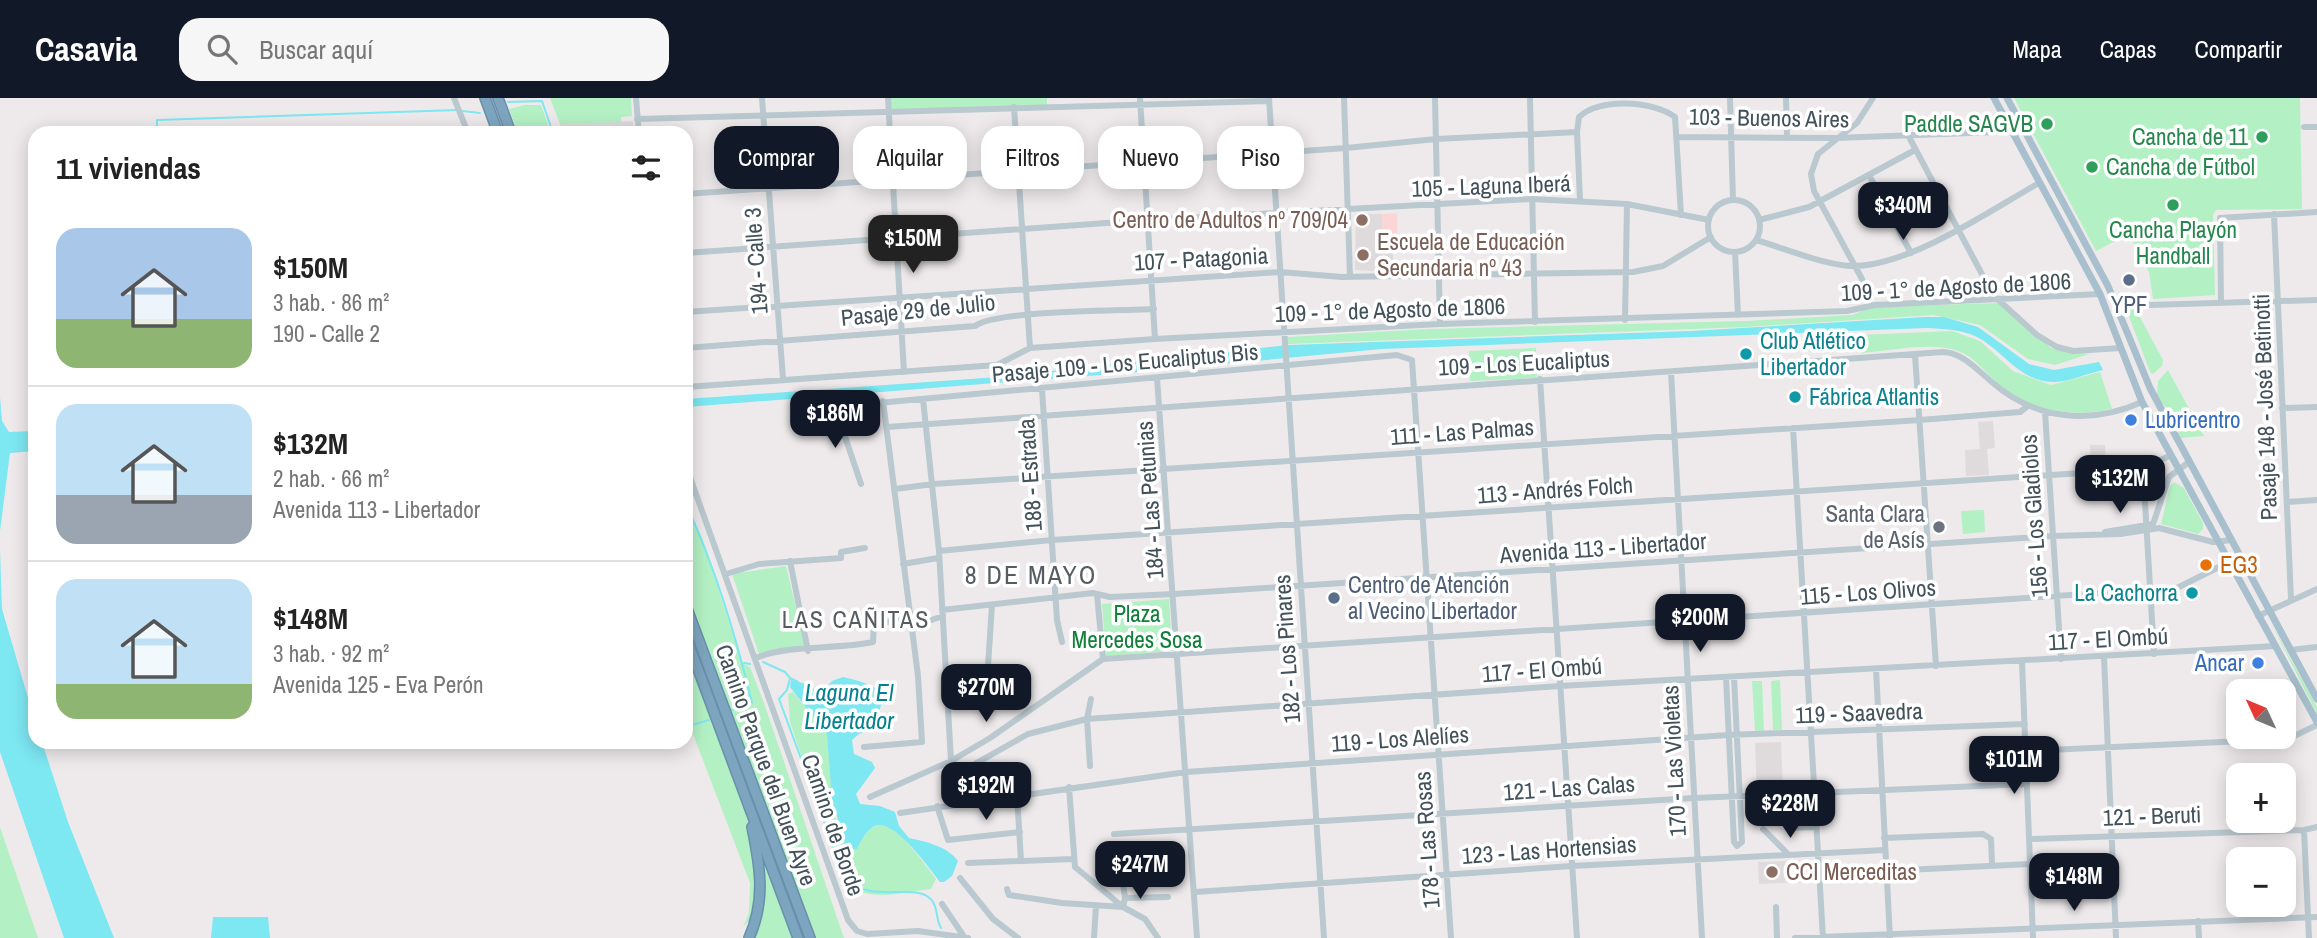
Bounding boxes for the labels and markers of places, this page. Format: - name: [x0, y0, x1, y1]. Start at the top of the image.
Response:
- place label: Paddle SAGVB: [1904, 108, 2033, 139]
- marker: Paddle SAGVB: [2039, 116, 2055, 132]
- place label: Cancha de 11: [2132, 121, 2249, 152]
- marker: Cancha de 11: [2254, 129, 2270, 145]
- place label: Cancha de Fútbol: [2106, 151, 2255, 182]
- marker: Cancha de Fútbol: [2084, 159, 2100, 175]
- pin: $340M: [1854, 183, 1952, 242]
- marker: Cancha Playón Handball: [2165, 197, 2181, 213]
- place label: Centro de Adultos nº 709/04: [1113, 204, 1349, 235]
- marker: Centro de Adultos nº 709/04: [1354, 212, 1370, 228]
- place label: Cancha Playón Handball: [2109, 214, 2237, 271]
- pin: $150M: [864, 216, 962, 275]
- place label: Escuela de Educación Secundaria nº 43: [1377, 226, 1565, 283]
- marker: Escuela de Educación Secundaria nº 43: [1355, 247, 1371, 263]
- marker: YPF: [2121, 272, 2137, 288]
- place label: YPF: [2111, 289, 2147, 320]
- place label: Club Atlético Libertador: [1760, 325, 1866, 382]
- marker: Club Atlético Libertador: [1738, 346, 1754, 362]
- place label: Fábrica Atlantis: [1809, 381, 1939, 412]
- marker: Fábrica Atlantis: [1787, 389, 1803, 405]
- pin: $186M: [786, 390, 884, 450]
- place label: Lubricentro: [2145, 404, 2240, 435]
- marker: Lubricentro: [2123, 412, 2139, 428]
- pin: $132M: [2071, 456, 2169, 515]
- place label: Santa Clara de Asís: [1825, 498, 1926, 555]
- marker: Santa Clara de Asís: [1931, 519, 1947, 535]
- place label: EG3: [2220, 549, 2258, 580]
- marker: EG3: [2198, 557, 2214, 573]
- place label: Centro de Atención al Vecino Libertador: [1348, 569, 1518, 626]
- place label: La Cachorra: [2074, 577, 2179, 608]
- marker: La Cachorra: [2184, 585, 2200, 601]
- marker: Centro de Atención al Vecino Libertador: [1326, 590, 1342, 606]
- pin: $200M: [1651, 594, 1749, 654]
- place label: Ancar: [2194, 647, 2245, 678]
- marker: Ancar: [2250, 655, 2266, 671]
- pin: $270M: [937, 664, 1035, 724]
- pin: $101M: [1965, 736, 2063, 796]
- pin: $192M: [937, 762, 1035, 822]
- pin: $228M: [1741, 780, 1839, 840]
- pin: $247M: [1091, 842, 1189, 901]
- pin: $148M: [2025, 854, 2123, 913]
- place label: CCI Merceditas: [1786, 856, 1917, 887]
- marker: CCI Merceditas: [1764, 864, 1780, 880]

